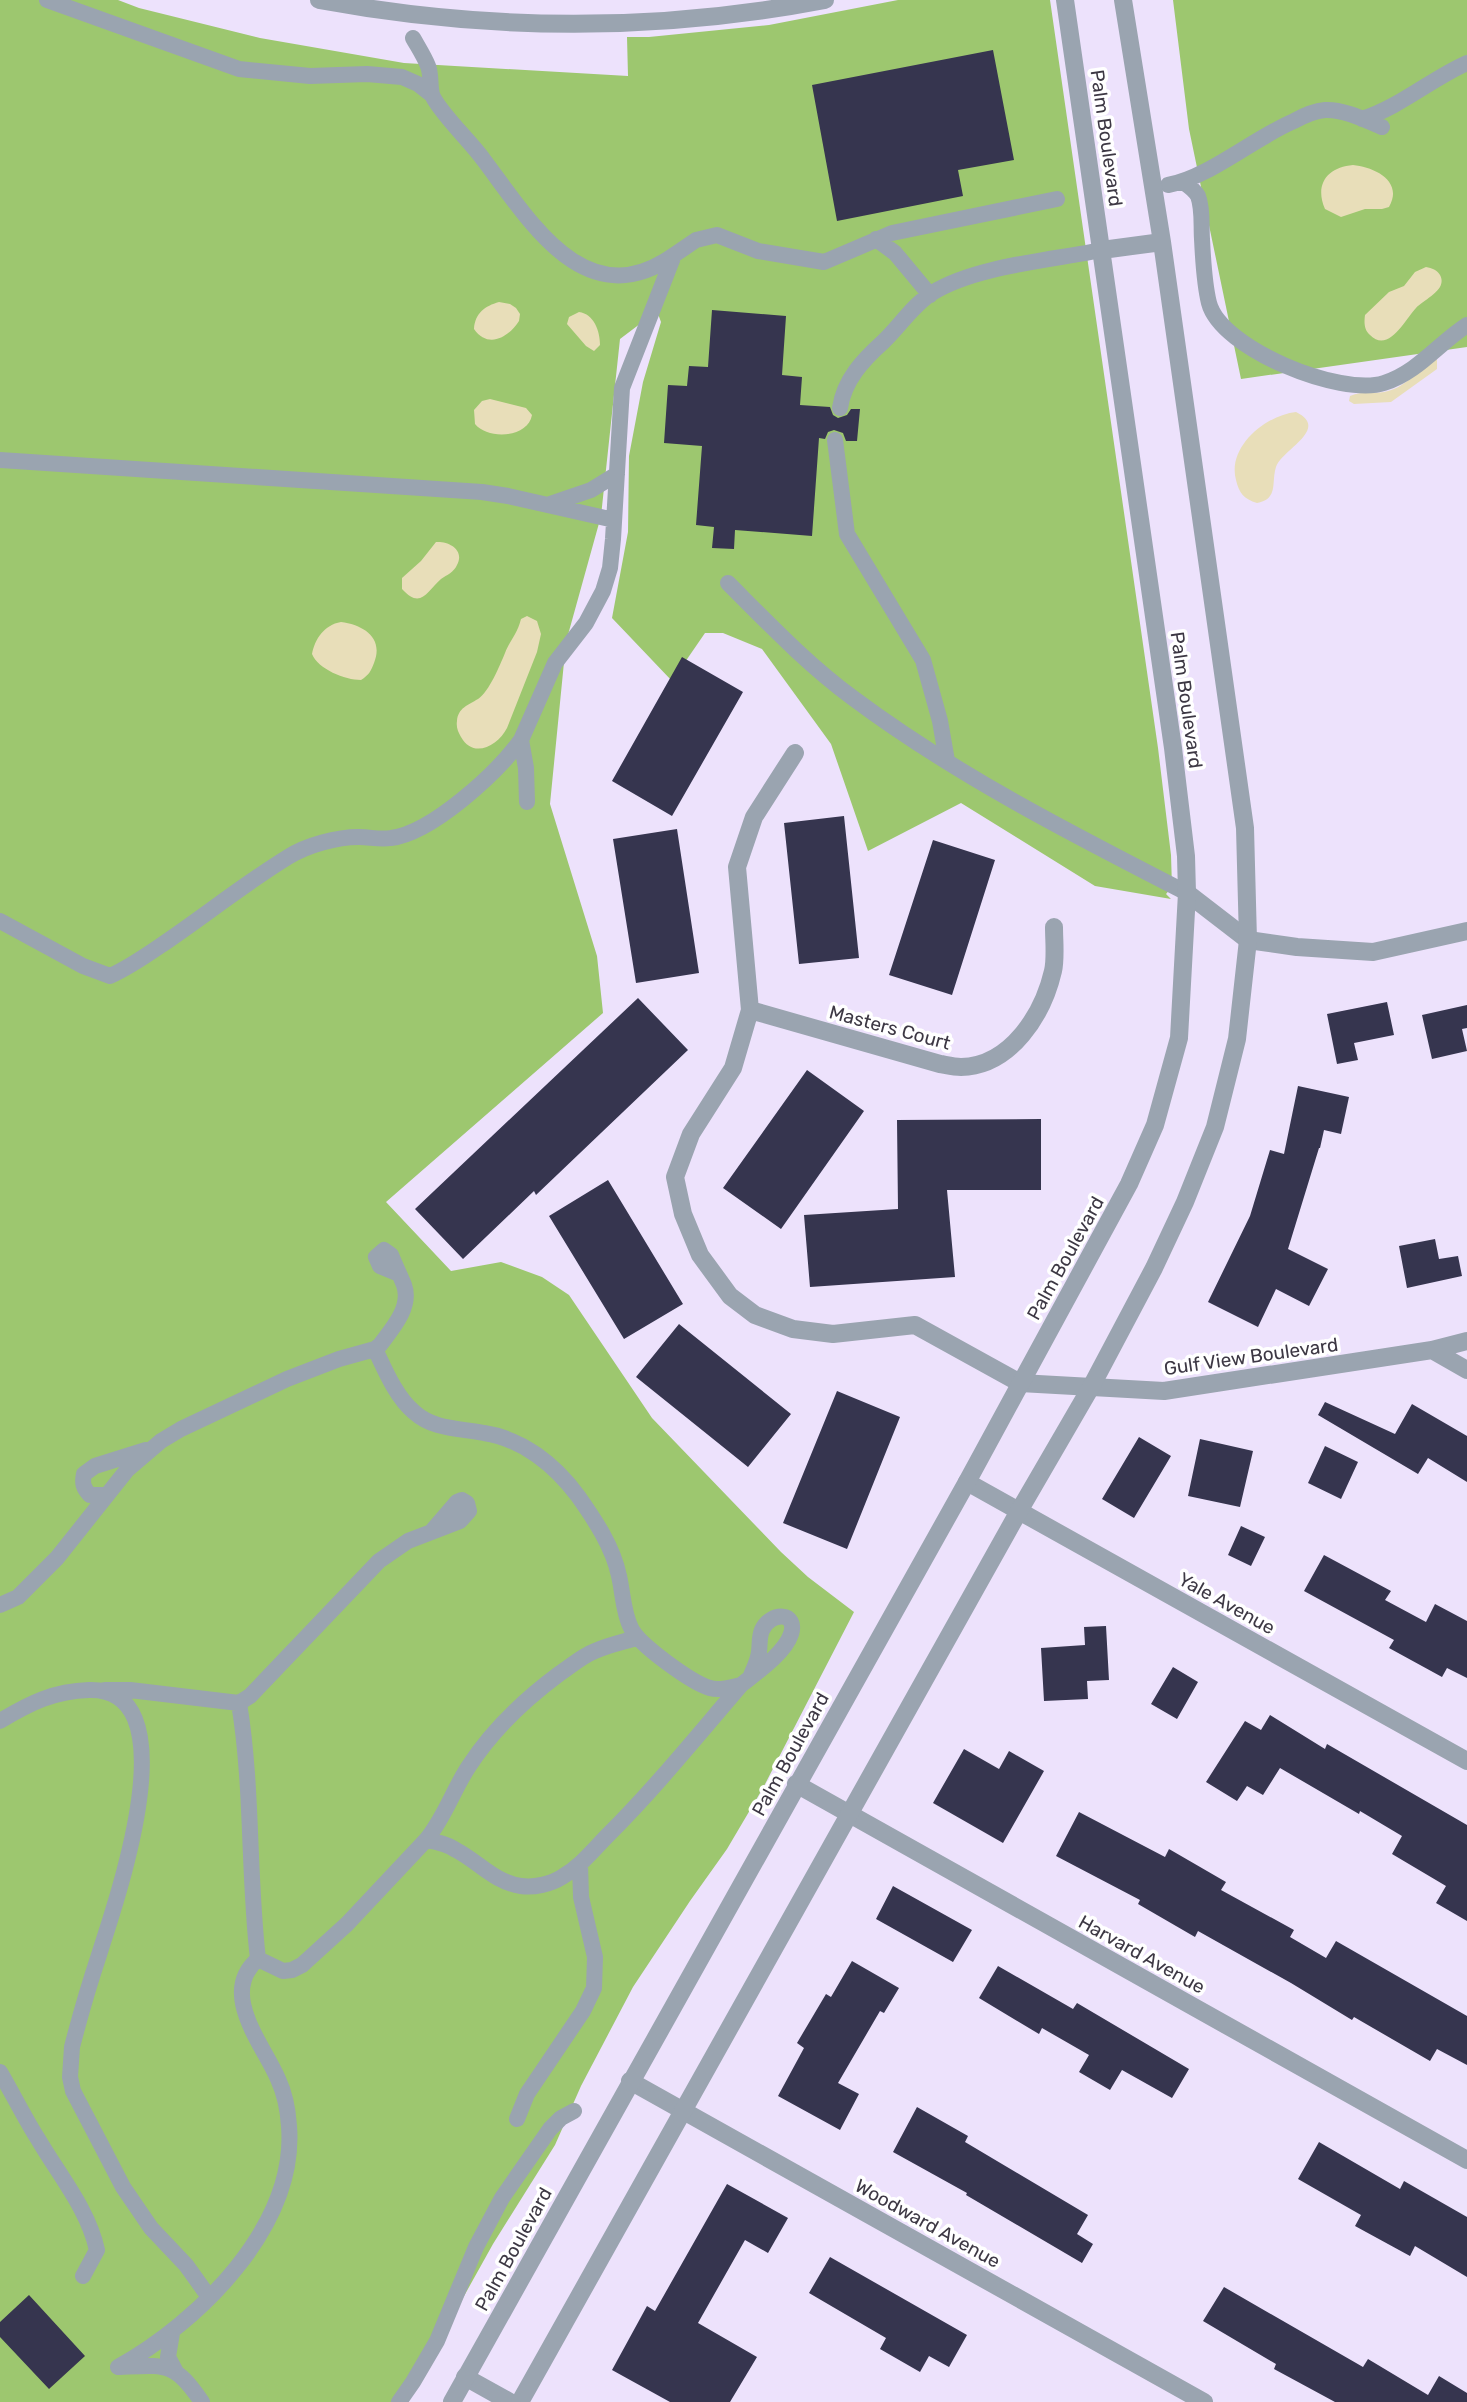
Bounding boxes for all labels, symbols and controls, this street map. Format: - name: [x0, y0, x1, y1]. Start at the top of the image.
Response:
- street label: Palm Boulevard: [1086, 68, 1127, 208]
- street label: Palm Boulevard: [1166, 630, 1207, 770]
- street label: Masters Court: [827, 1000, 954, 1055]
- street label: Palm Boulevard: [1022, 1193, 1109, 1324]
- street label: Gulf View Boulevard: [1162, 1333, 1340, 1380]
- street label: Yale Avenue: [1174, 1567, 1279, 1639]
- street label: Palm Boulevard: [747, 1689, 834, 1820]
- street label: Harvard Avenue: [1075, 1910, 1209, 1999]
- street label: Woodward Avenue: [851, 2174, 1004, 2273]
- street label: Palm Boulevard: [470, 2184, 557, 2315]

